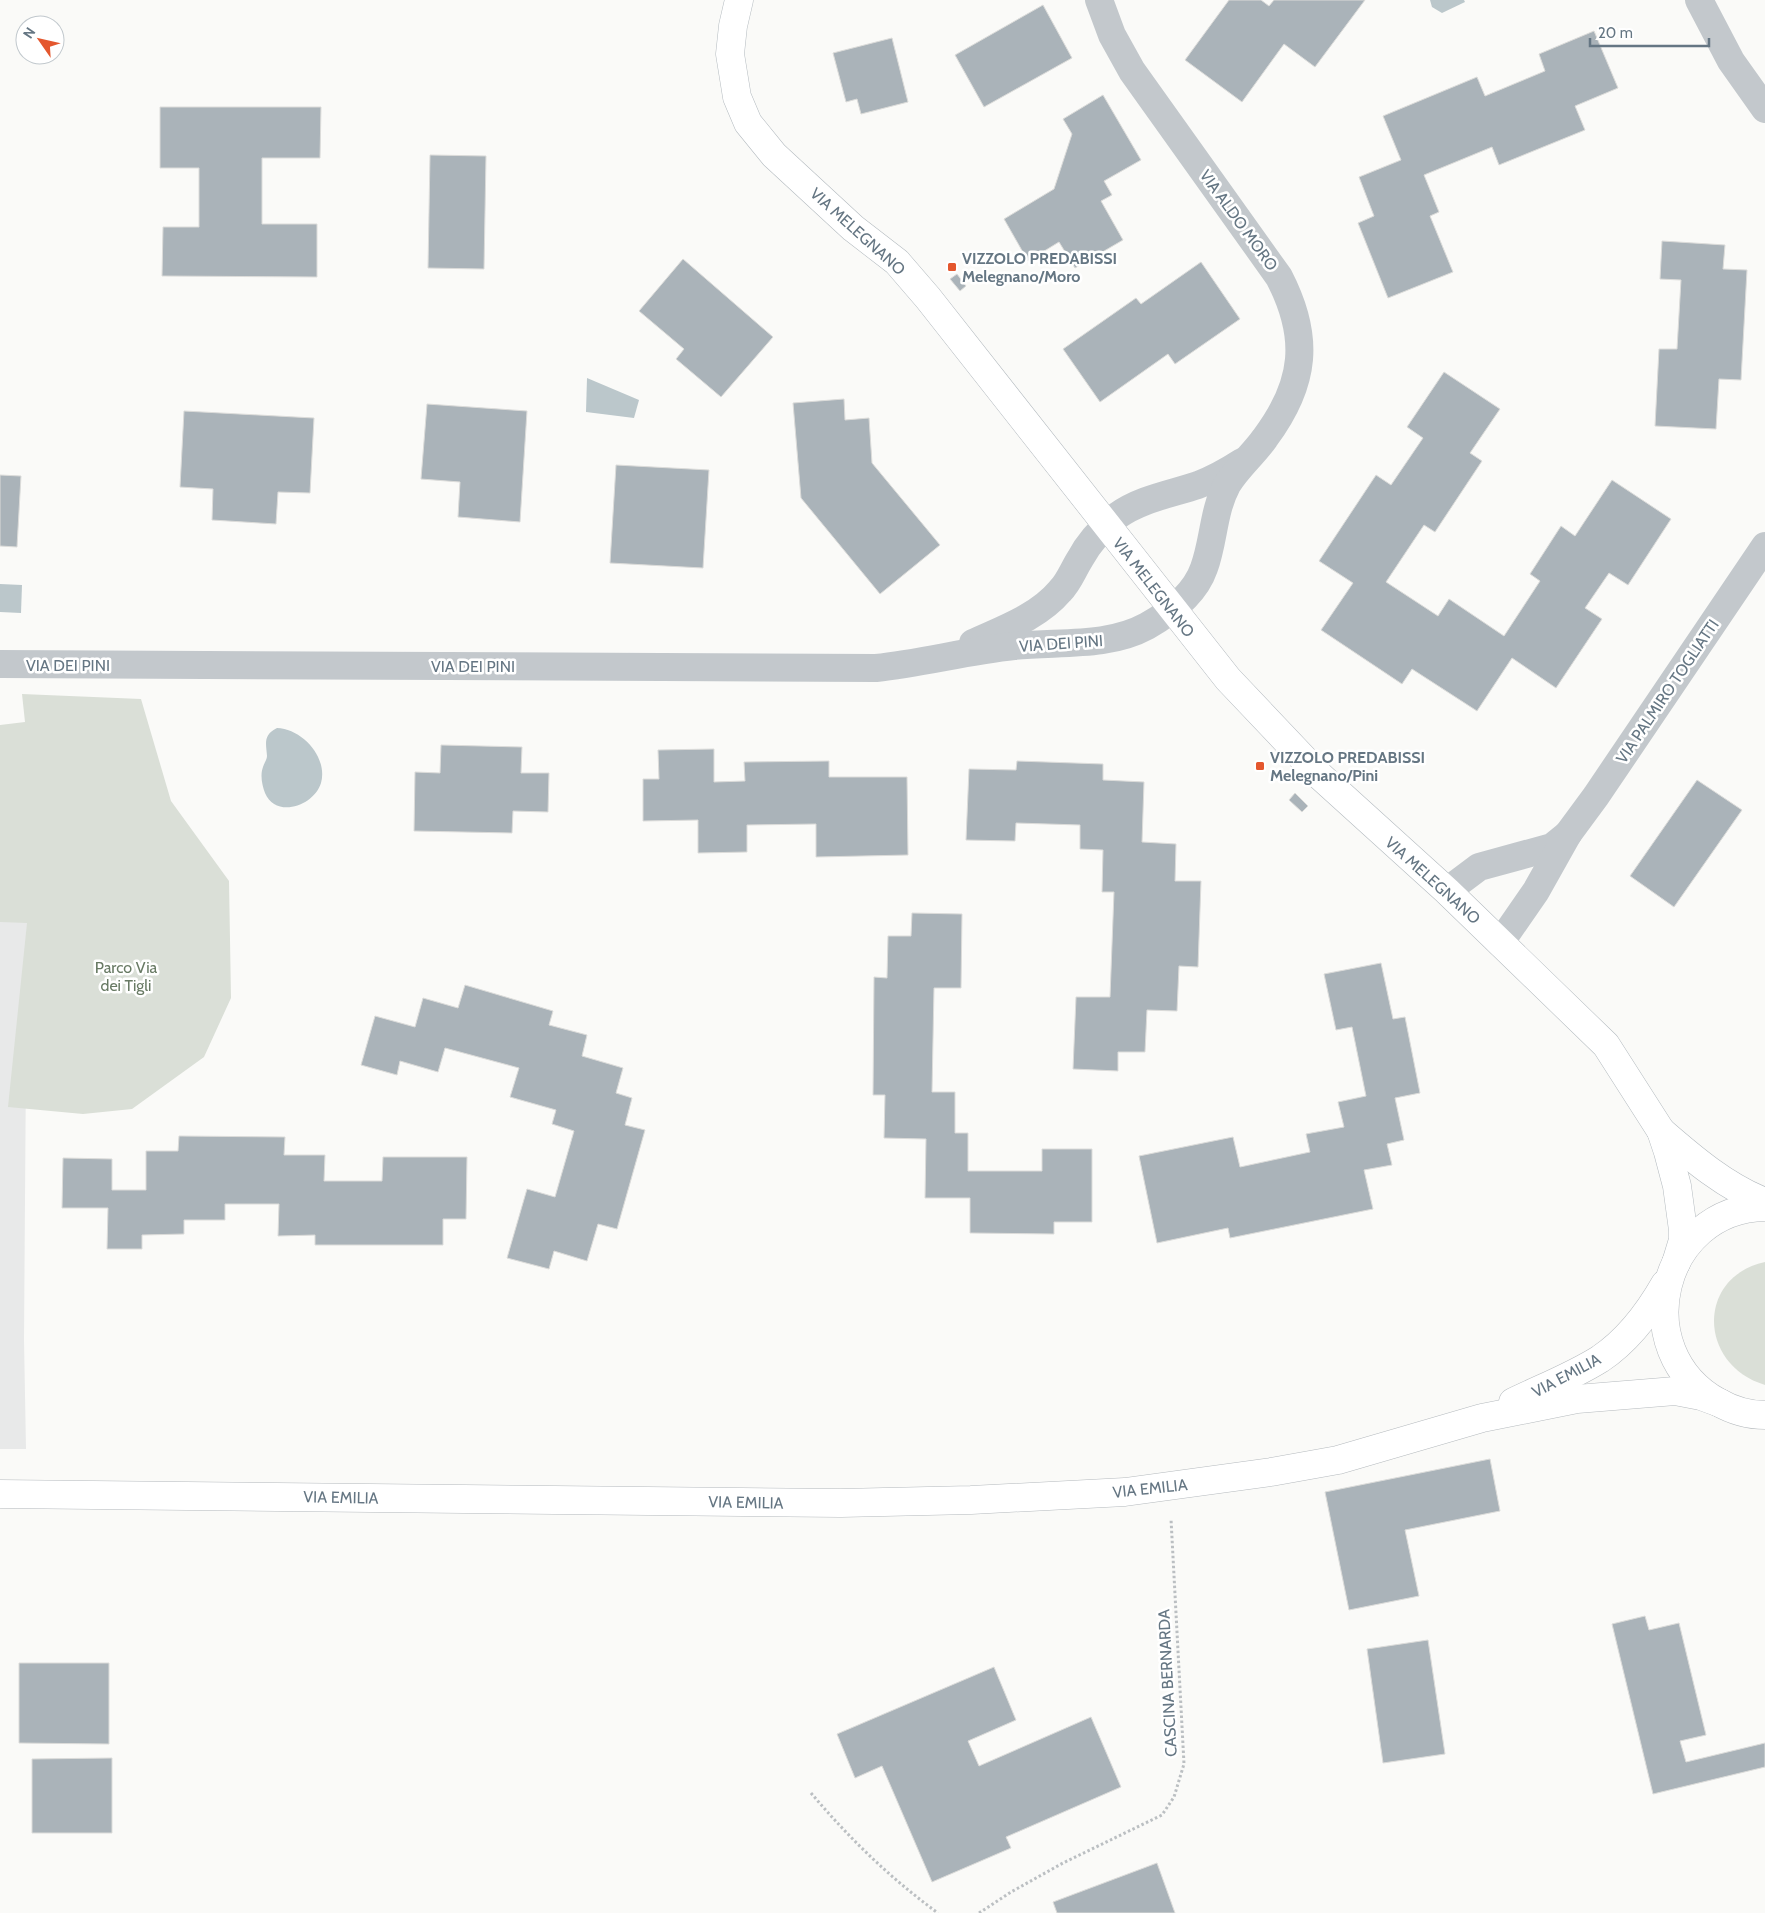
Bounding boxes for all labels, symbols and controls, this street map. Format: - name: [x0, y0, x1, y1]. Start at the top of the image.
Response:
- north arrow: [15, 15, 65, 65]
- scale bar: [1590, 15, 1709, 47]
- text: N: [19, 24, 39, 42]
- text: 20 m: [1598, 24, 1633, 42]
- street label: VIA ALDO MORO: [1196, 166, 1282, 274]
- street label: VIA MELEGNANO: [806, 184, 909, 279]
- place label: VIZZOLO PREDABISSI Melegnano/Moro: [962, 249, 1117, 286]
- marker: VIZZOLO PREDABISSI Melegnano/Moro: [946, 261, 958, 273]
- street label: VIA MELEGNANO: [1109, 534, 1198, 641]
- street label: VIA PALMIRO TOGLIATTI: [1612, 616, 1723, 767]
- street label: VIA DEI PINI: [1018, 631, 1104, 656]
- street label: VIA DEI PINI: [26, 656, 110, 675]
- street label: VIA DEI PINI: [431, 657, 515, 676]
- place label: VIZZOLO PREDABISSI Melegnano/Pini: [1270, 748, 1425, 785]
- marker: VIZZOLO PREDABISSI Melegnano/Pini: [1254, 760, 1266, 772]
- street label: VIA MELEGNANO: [1381, 833, 1484, 928]
- park label: Parco Via dei Tigli: [95, 958, 158, 995]
- street label: VIA EMILIA: [1529, 1349, 1604, 1401]
- street label: VIA EMILIA: [1112, 1475, 1189, 1502]
- street label: VIA EMILIA: [303, 1487, 379, 1508]
- street label: VIA EMILIA: [708, 1492, 784, 1513]
- street label: CASCINA BERNARDA: [1154, 1609, 1181, 1757]

